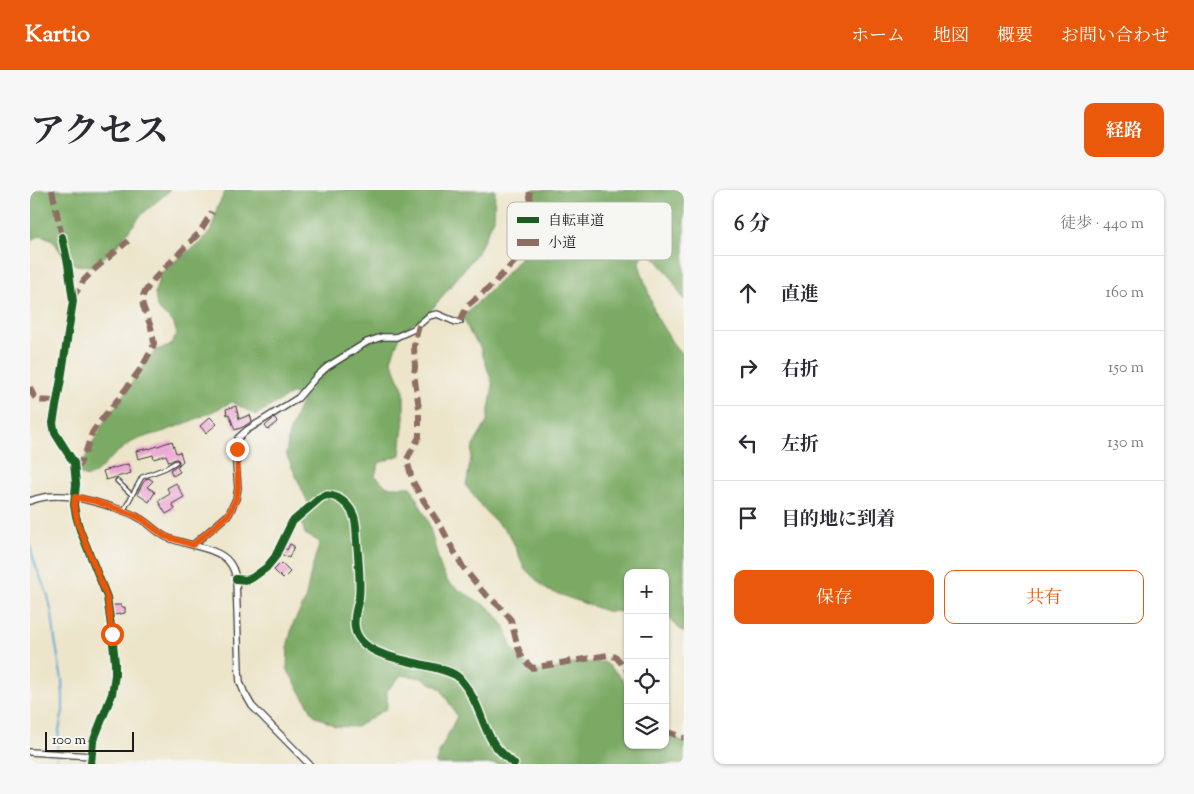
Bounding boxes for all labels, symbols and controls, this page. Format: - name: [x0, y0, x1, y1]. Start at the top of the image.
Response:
- text: Kartio: [25, 18, 90, 52]
- text: ホーム: [851, 24, 905, 50]
- text: 地図: [933, 24, 969, 50]
- text: 概要: [997, 24, 1033, 50]
- text: お問い合わせ: [1061, 24, 1169, 50]
- button: 経路: [1084, 103, 1164, 157]
- text: アクセス: [30, 108, 169, 159]
- legend: [507, 202, 672, 260]
- text: 6 分: [734, 210, 770, 240]
- text: 自転車道: [548, 212, 604, 232]
- text: 徒歩 · 440 m: [1060, 213, 1144, 236]
- text: 小道: [548, 234, 576, 254]
- icon: ahead: [734, 279, 762, 307]
- text: 直進: [781, 282, 819, 309]
- text: 160 m: [1106, 282, 1144, 305]
- icon: right: [734, 354, 762, 382]
- text: 右折: [781, 357, 819, 384]
- text: 150 m: [1108, 357, 1144, 380]
- icon: left: [734, 429, 762, 457]
- text: 左折: [781, 432, 819, 459]
- text: 130 m: [1107, 432, 1144, 455]
- route end: [226, 438, 249, 461]
- icon: arrive: [734, 504, 762, 532]
- text: 目的地に到着: [781, 507, 895, 534]
- map controls: [624, 569, 669, 749]
- button: +: [624, 569, 669, 614]
- button: 保存: [734, 570, 934, 624]
- button: 共有: [944, 570, 1144, 624]
- button: −: [624, 614, 669, 659]
- route start: [101, 623, 124, 646]
- button: locate: [624, 659, 669, 704]
- button: layers: [624, 704, 669, 749]
- scale bar: [45, 729, 134, 752]
- text: 100 m: [52, 731, 86, 751]

